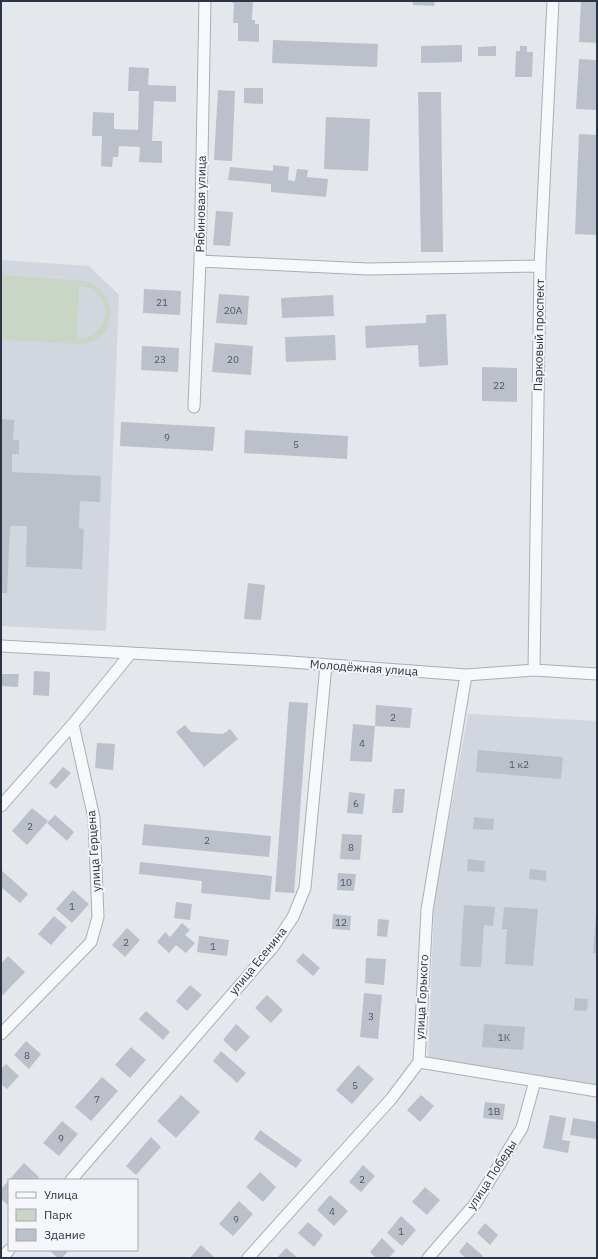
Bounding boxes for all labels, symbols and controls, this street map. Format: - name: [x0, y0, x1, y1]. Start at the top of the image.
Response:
- street label: Рябиновая улица: [192, 155, 209, 252]
- street label: Парковый проспект: [530, 278, 547, 391]
- house number: 21: [156, 296, 168, 309]
- house number: 20А: [224, 304, 243, 317]
- house number: 23: [154, 353, 166, 366]
- house number: 20: [227, 353, 239, 366]
- house number: 22: [493, 379, 505, 392]
- house number: 9: [164, 431, 170, 444]
- house number: 5: [293, 438, 299, 451]
- street label: Молодёжная улица: [309, 656, 419, 679]
- house number: 2: [390, 711, 396, 724]
- house number: 4: [359, 737, 365, 750]
- house number: 1 к2: [509, 758, 529, 771]
- house number: 6: [353, 797, 359, 810]
- street label: улица Герцена: [83, 809, 104, 892]
- house number: 2: [27, 820, 33, 833]
- house number: 2: [204, 834, 210, 847]
- house number: 8: [348, 841, 354, 854]
- house number: 10: [340, 876, 352, 889]
- house number: 1: [69, 900, 75, 913]
- house number: 12: [335, 916, 347, 929]
- street label: улица Есенина: [226, 923, 290, 998]
- house number: 2: [123, 936, 129, 949]
- house number: 1: [210, 940, 216, 953]
- street label: улица Горького: [412, 954, 431, 1040]
- house number: 3: [368, 1010, 374, 1023]
- house number: 1К: [498, 1031, 511, 1044]
- house number: 8: [24, 1049, 30, 1062]
- house number: 5: [352, 1079, 358, 1092]
- house number: 7: [94, 1093, 100, 1106]
- house number: 1В: [488, 1105, 500, 1118]
- house number: 9: [58, 1132, 64, 1145]
- street label: улица Победы: [463, 1137, 520, 1213]
- house number: 2: [359, 1173, 365, 1186]
- legend: [8, 1179, 138, 1251]
- text: Улица: [44, 1187, 78, 1202]
- house number: 4: [329, 1205, 335, 1218]
- text: Парк: [44, 1207, 73, 1222]
- house number: 9: [233, 1213, 239, 1226]
- house number: 1: [398, 1225, 404, 1238]
- text: Здание: [44, 1227, 86, 1242]

